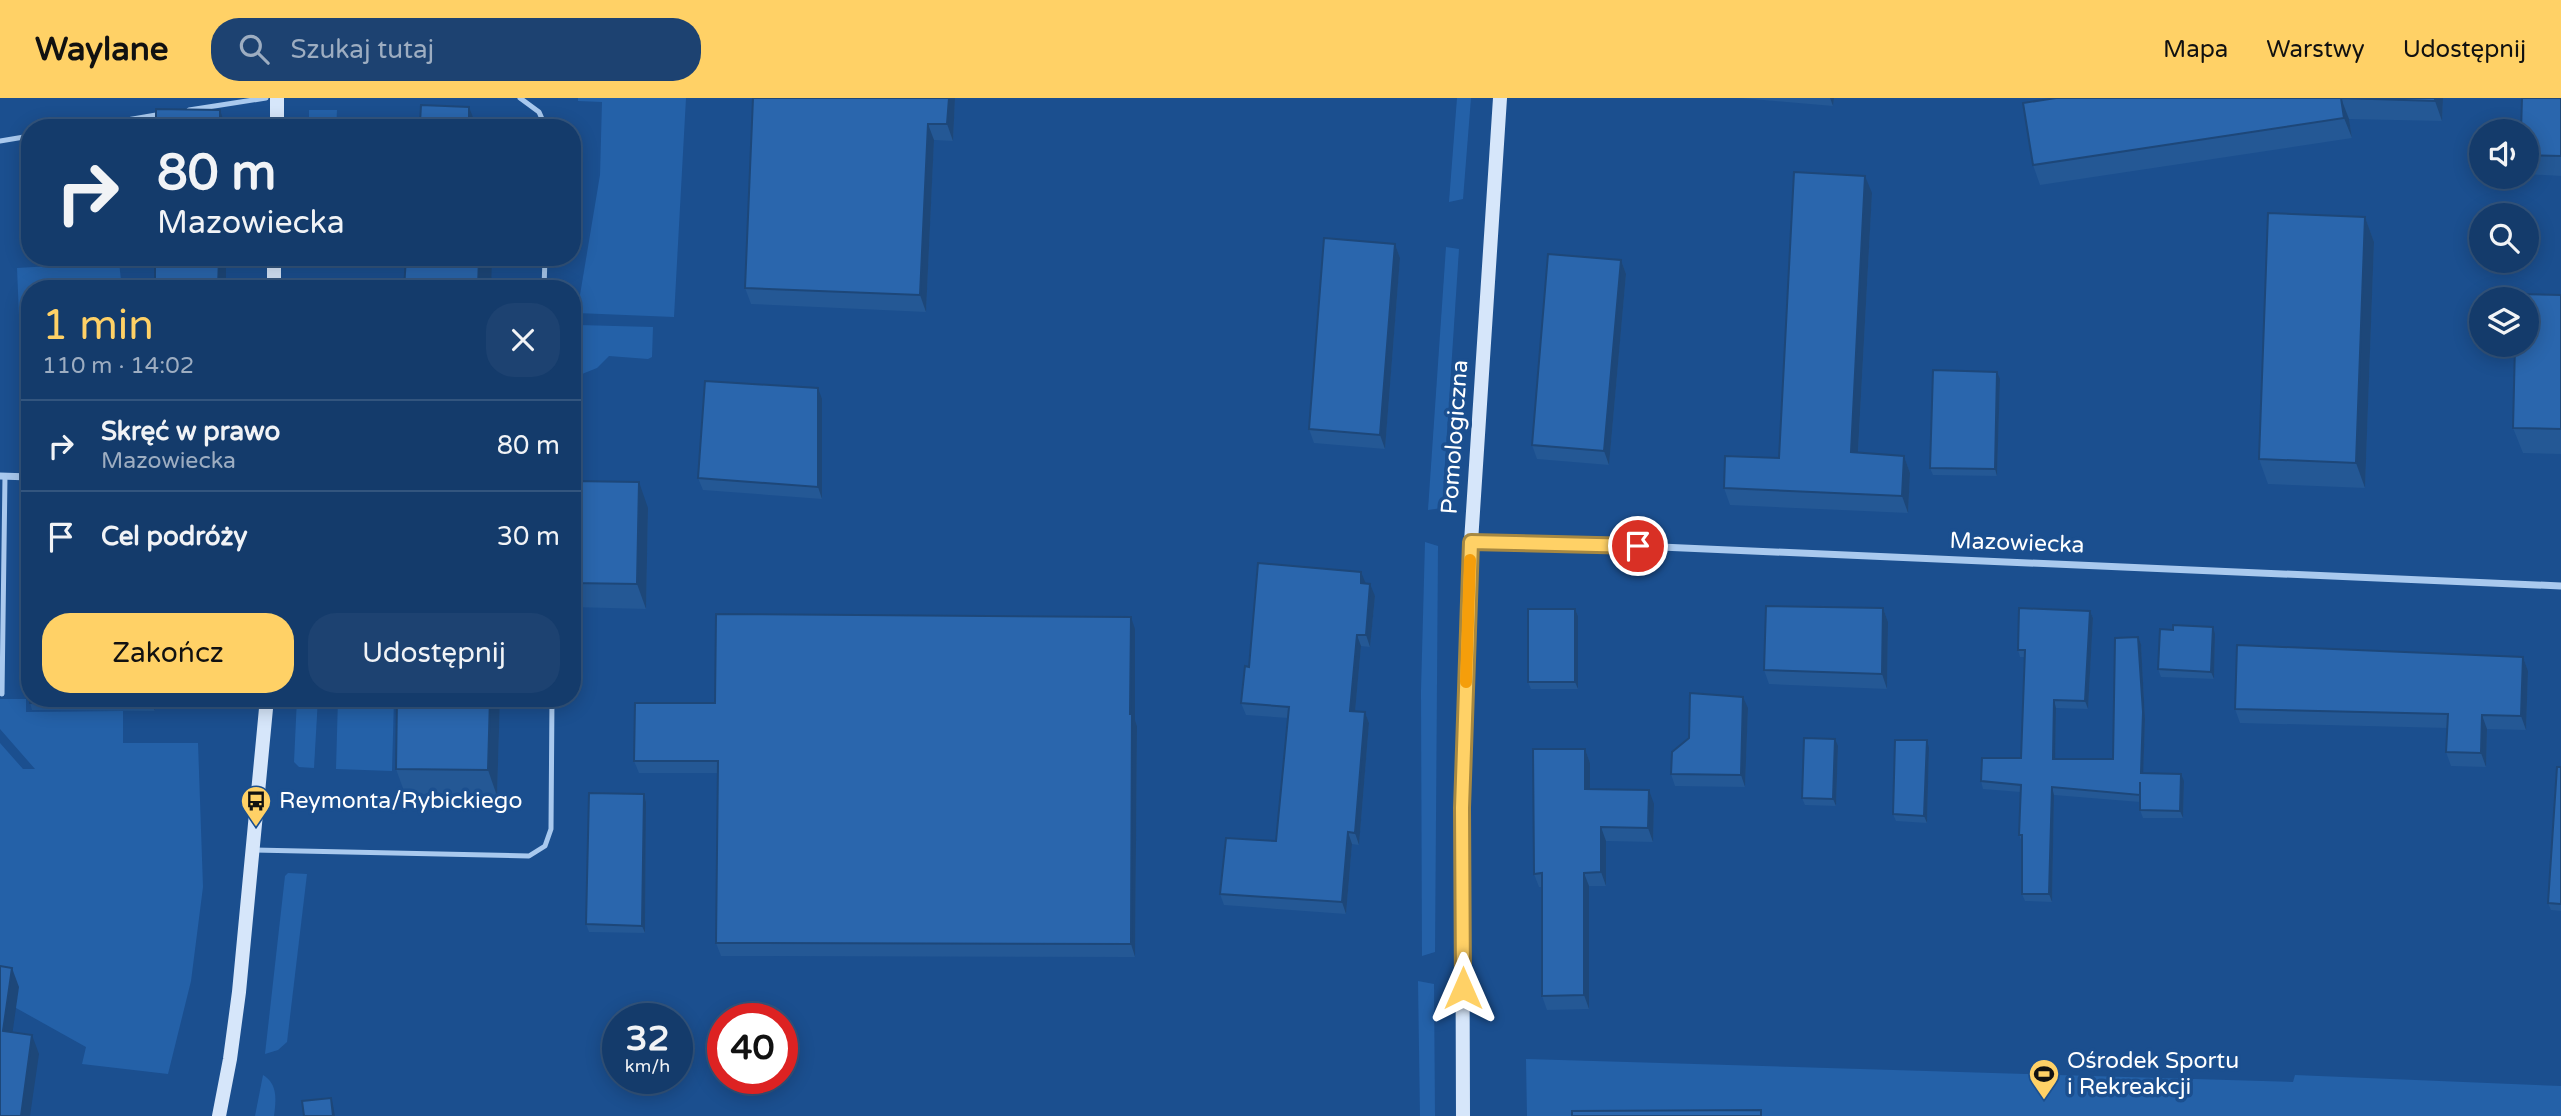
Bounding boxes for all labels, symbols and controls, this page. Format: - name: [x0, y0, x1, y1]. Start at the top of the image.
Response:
- search box: [211, 18, 701, 81]
- text: Waylane: [35, 30, 169, 69]
- icon: search: [235, 30, 273, 68]
- text: Szukaj tutaj: [291, 34, 434, 65]
- text: Mapa: [2163, 35, 2228, 64]
- text: Warstwy: [2266, 35, 2365, 64]
- text: Udostępnij: [2403, 35, 2526, 64]
- map controls: [2469, 119, 2539, 357]
- button: sound: [2469, 119, 2539, 189]
- text: 80 m: [157, 144, 276, 203]
- icon: right: [42, 147, 133, 238]
- button: search: [2469, 203, 2539, 273]
- text: Mazowiecka: [157, 204, 345, 242]
- button: layers: [2469, 287, 2539, 357]
- text: 1 min: [42, 300, 154, 351]
- button: close: [486, 303, 560, 377]
- text: 110 m · 14:02: [42, 352, 194, 380]
- street label: Pomologiczna: [1436, 359, 1474, 515]
- text: Skręć w prawo: [101, 416, 280, 447]
- icon: right: [42, 427, 80, 465]
- text: 80 m: [497, 430, 560, 461]
- text: Mazowiecka: [101, 447, 236, 475]
- pin: [1608, 516, 1668, 576]
- icon: arrive: [42, 518, 80, 556]
- text: Cel podróży: [101, 521, 248, 552]
- text: 30 m: [497, 521, 560, 552]
- icon: arrive: [1619, 527, 1657, 565]
- street label: Mazowiecka: [1949, 527, 2085, 559]
- button: Zakończ: [42, 613, 294, 693]
- button: Udostępnij: [308, 613, 560, 693]
- bus stop icon: Reymonta/Rybickiego: [239, 784, 273, 828]
- place label: Reymonta/Rybickiego: [279, 787, 522, 815]
- position arrow: [1426, 951, 1500, 1025]
- speed limit sign: 40: [707, 1003, 798, 1094]
- text: 32: [626, 1018, 669, 1060]
- place label: Ośrodek Sportu i Rekreakcji: [2067, 1047, 2239, 1101]
- text: km/h: [625, 1055, 670, 1077]
- sports icon: Ośrodek Sportu i Rekreakcji: [2027, 1057, 2061, 1101]

